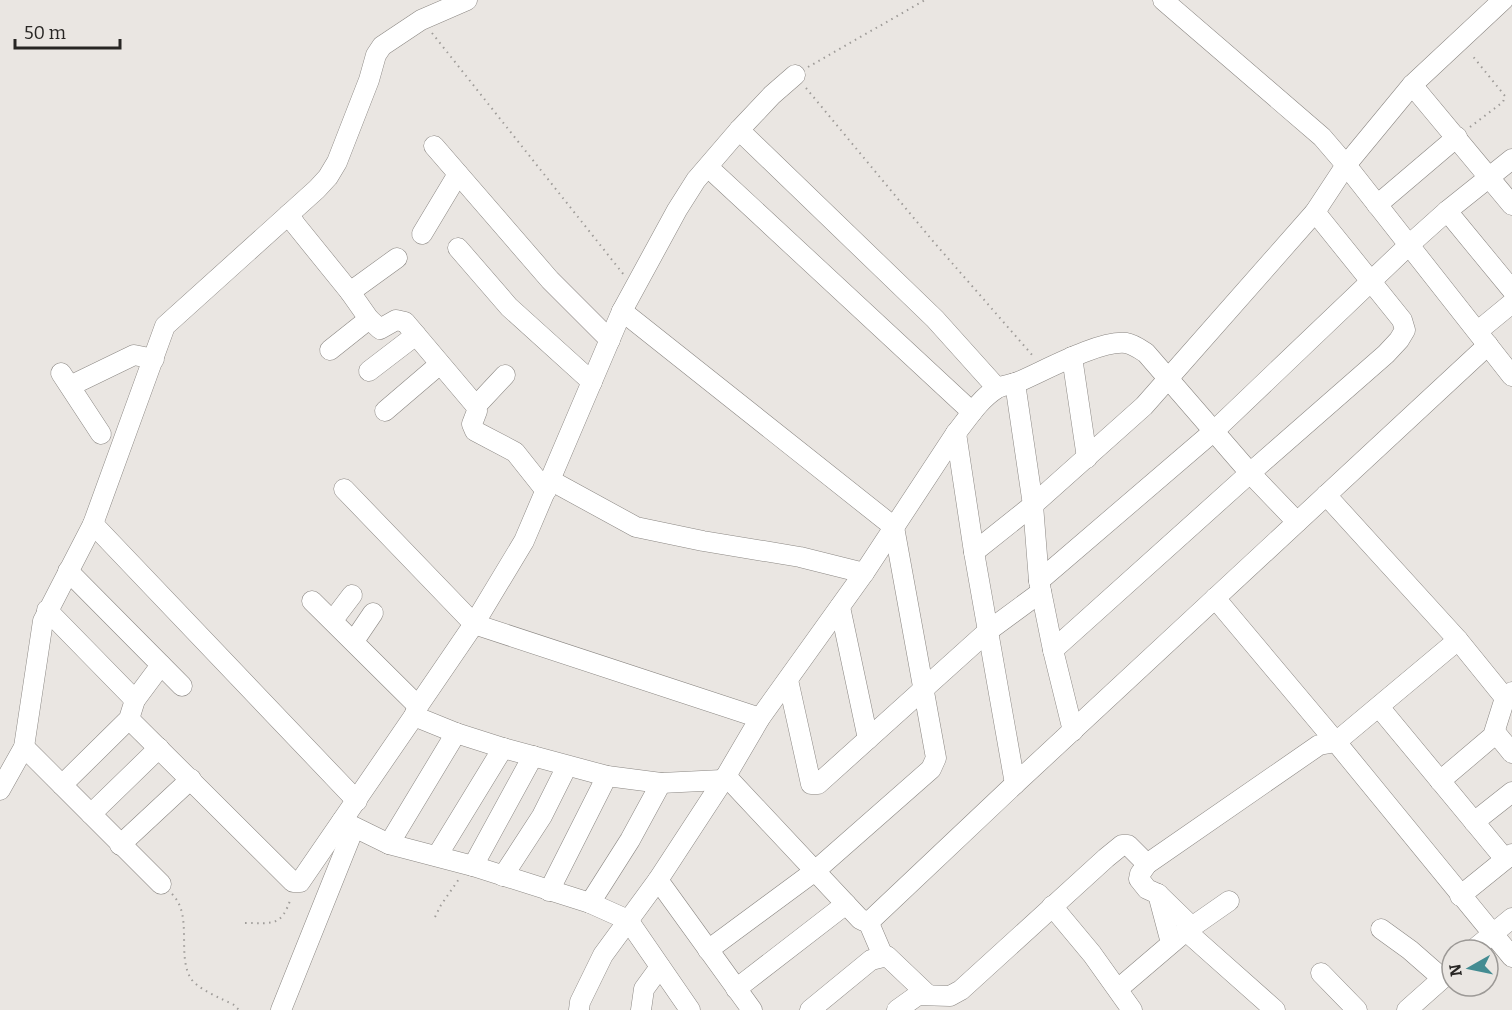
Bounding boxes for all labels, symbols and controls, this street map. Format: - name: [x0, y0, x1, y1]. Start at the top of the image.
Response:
- scale bar: [15, 12, 120, 50]
- text: 50 m: [24, 22, 66, 44]
- north arrow: [1440, 938, 1500, 998]
- text: N: [1445, 963, 1466, 978]

